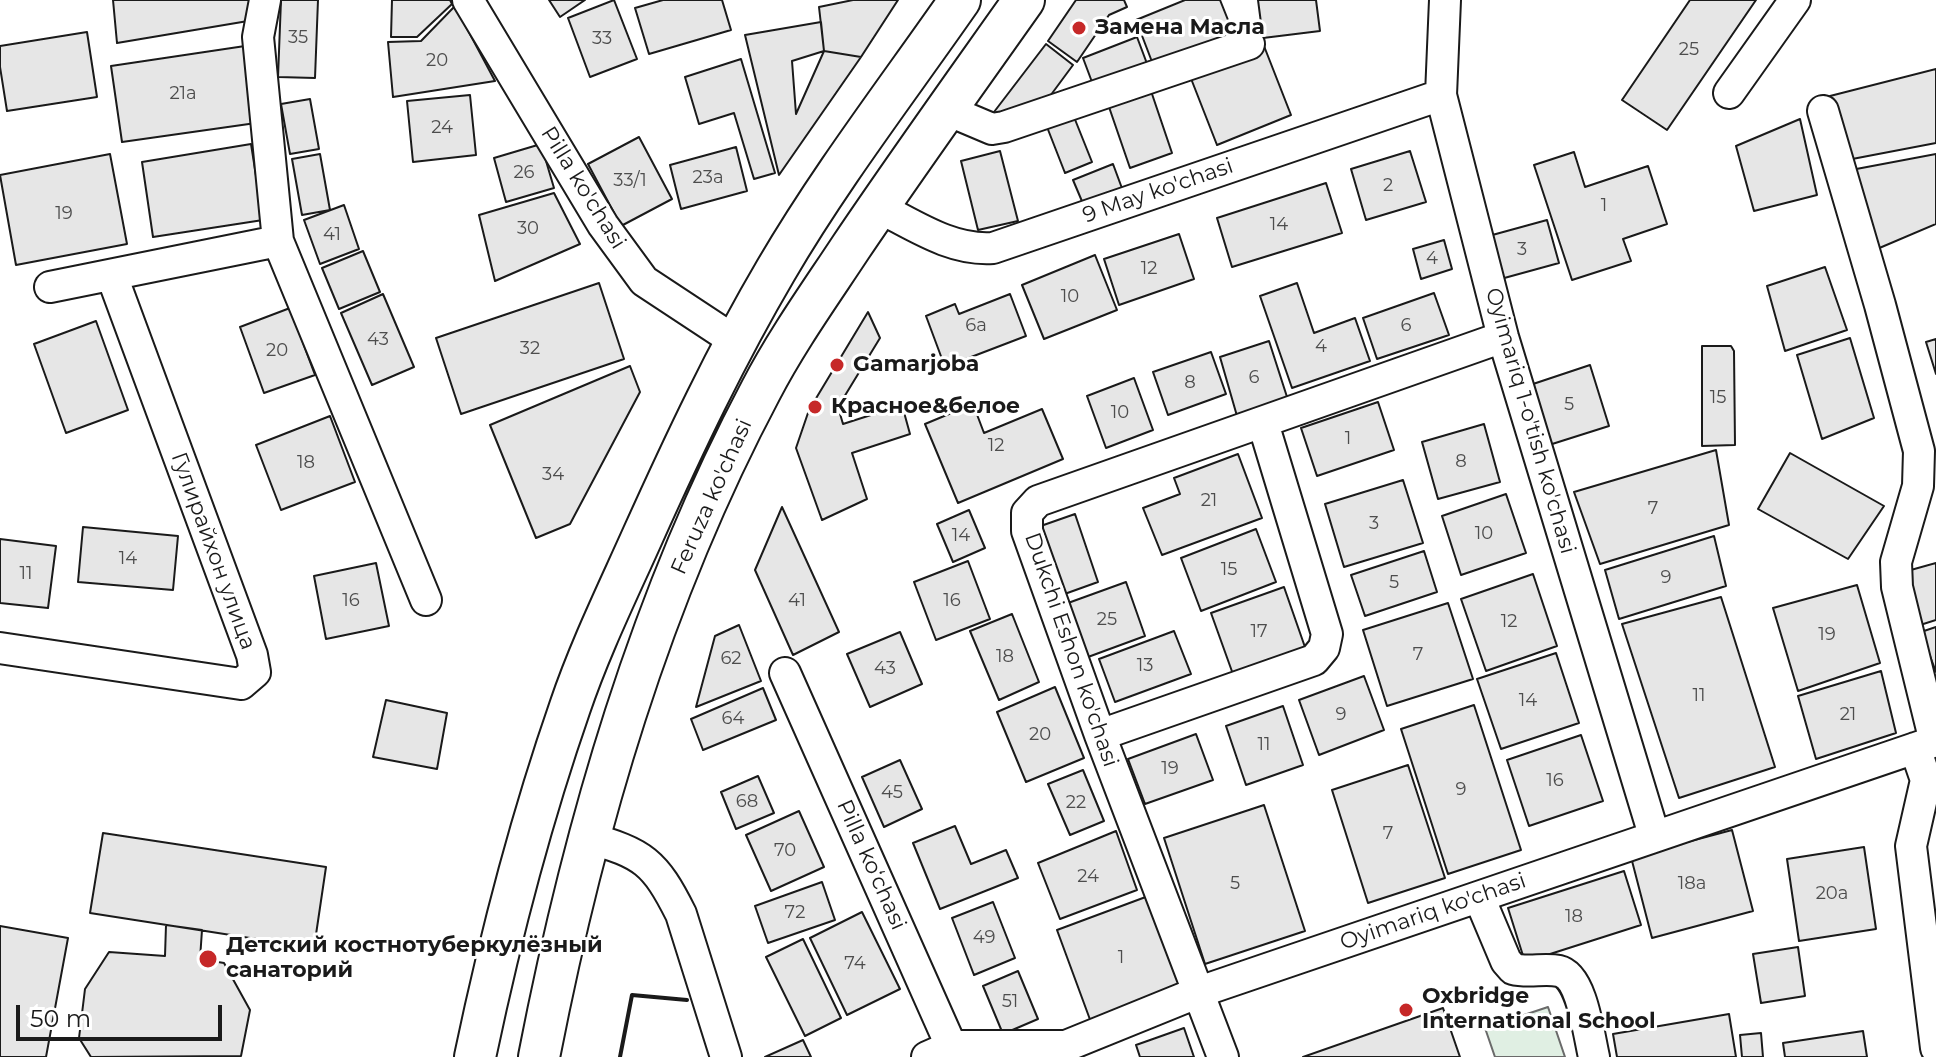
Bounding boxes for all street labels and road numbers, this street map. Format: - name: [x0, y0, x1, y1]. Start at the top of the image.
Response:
- street label: Pilla ko'chasi: [535, 122, 631, 254]
- street label: 9 May ko'chasi: [1079, 153, 1237, 229]
- street label: Oyimariq 1-o'tish ko'chasi: [1479, 285, 1581, 557]
- street label: Feruza ko'chasi: [666, 415, 758, 579]
- street label: Гулирайхон улица: [165, 449, 261, 653]
- street label: Dukchi Eshon ko'chasi: [1018, 529, 1124, 771]
- street label: Pilla ko‘chasi: [831, 796, 911, 934]
- street label: Oyimariq ko'chasi: [1337, 868, 1529, 956]

